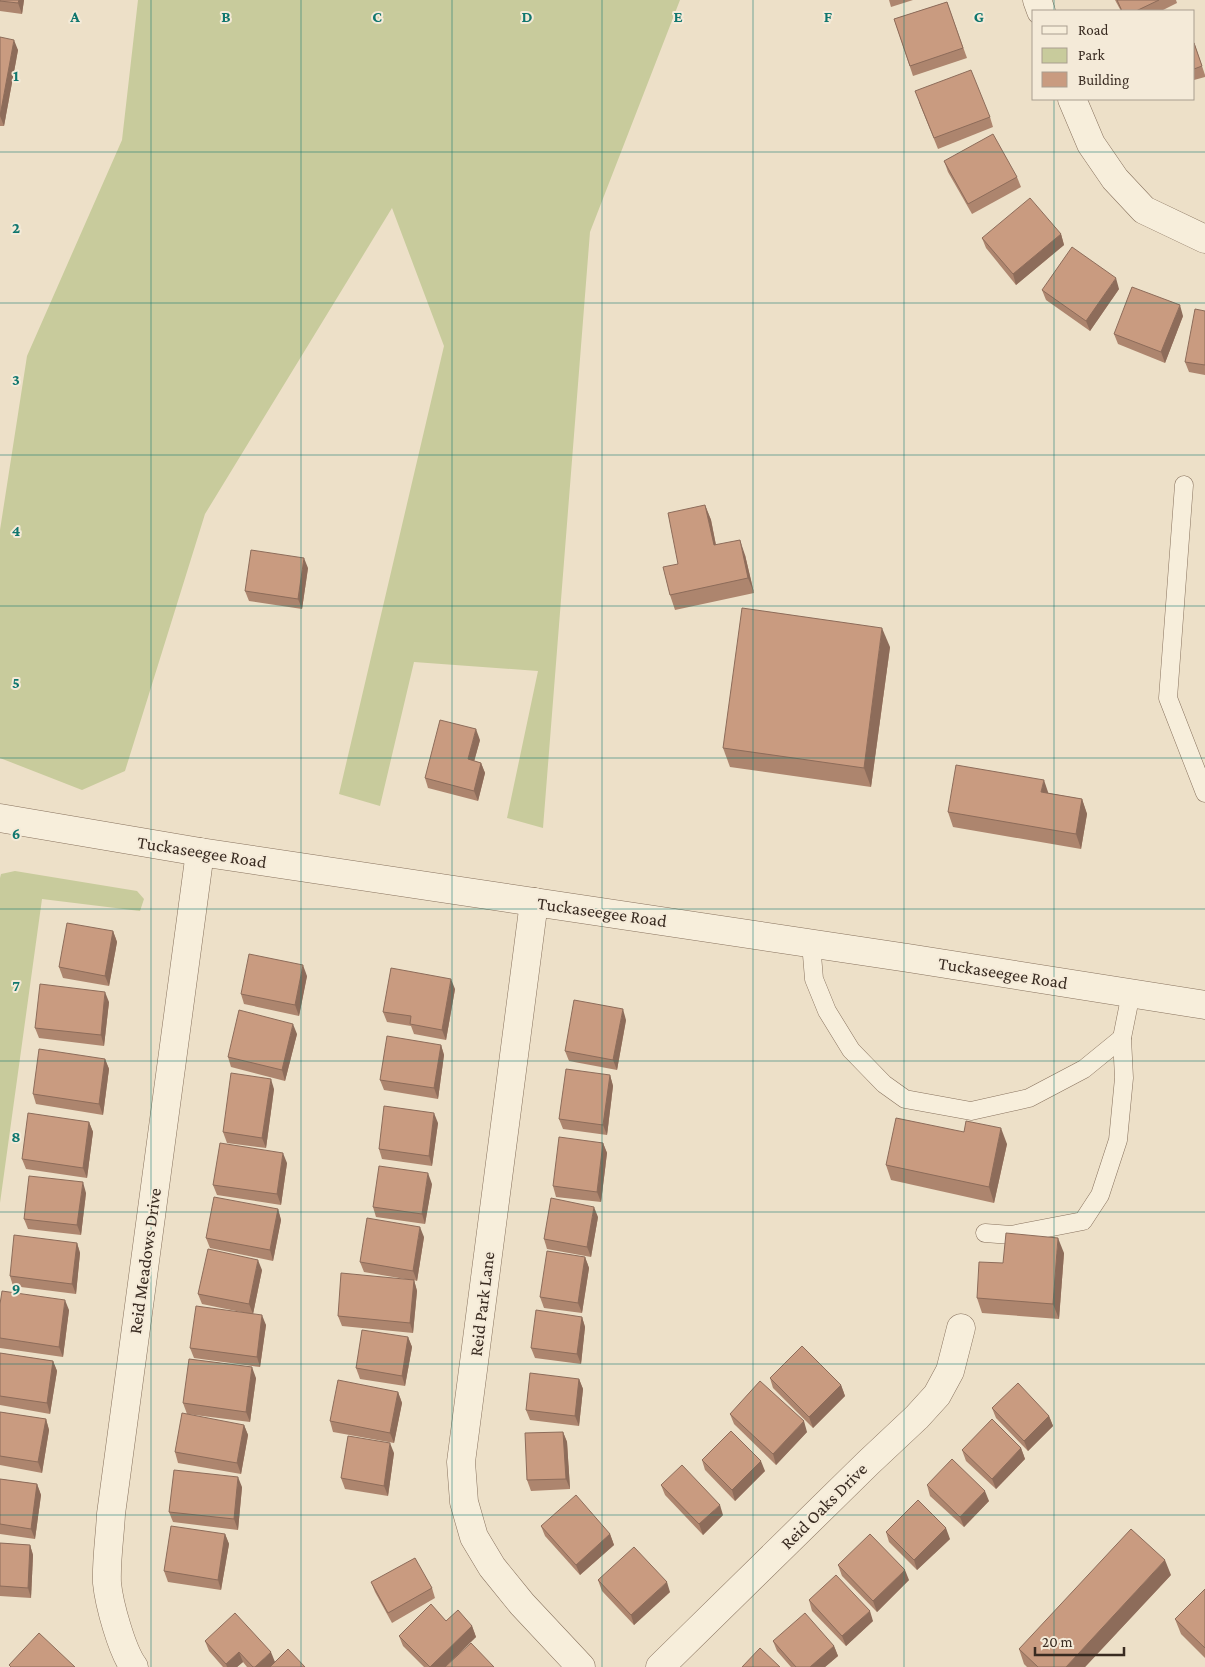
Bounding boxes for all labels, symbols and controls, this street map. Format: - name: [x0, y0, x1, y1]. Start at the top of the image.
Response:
- text: A: [69, 8, 80, 25]
- text: B: [221, 8, 231, 25]
- text: C: [372, 8, 382, 25]
- text: D: [521, 8, 533, 25]
- text: E: [673, 8, 683, 25]
- text: F: [824, 8, 833, 25]
- text: G: [974, 8, 984, 25]
- legend: [1032, 10, 1195, 100]
- text: Road: [1078, 22, 1109, 38]
- text: Park: [1078, 47, 1105, 63]
- text: 1: [13, 67, 19, 84]
- text: Building: [1078, 72, 1129, 89]
- text: 2: [12, 219, 20, 236]
- text: 3: [12, 371, 20, 388]
- text: 4: [12, 522, 21, 539]
- text: 5: [12, 674, 20, 691]
- text: 6: [12, 825, 20, 842]
- street label: Tuckaseegee Road: [136, 832, 269, 872]
- street label: Tuckaseegee Road: [536, 893, 669, 931]
- street label: Tuckaseegee Road: [937, 953, 1070, 993]
- text: 7: [12, 977, 20, 994]
- text: 8: [11, 1128, 21, 1145]
- street label: Reid Meadows Drive: [125, 1186, 165, 1335]
- street label: Reid Park Lane: [466, 1250, 498, 1358]
- text: 9: [12, 1280, 20, 1297]
- street label: Reid Oaks Drive: [777, 1459, 871, 1553]
- scale bar: [1035, 1624, 1124, 1656]
- text: 20 m: [1042, 1634, 1073, 1650]

